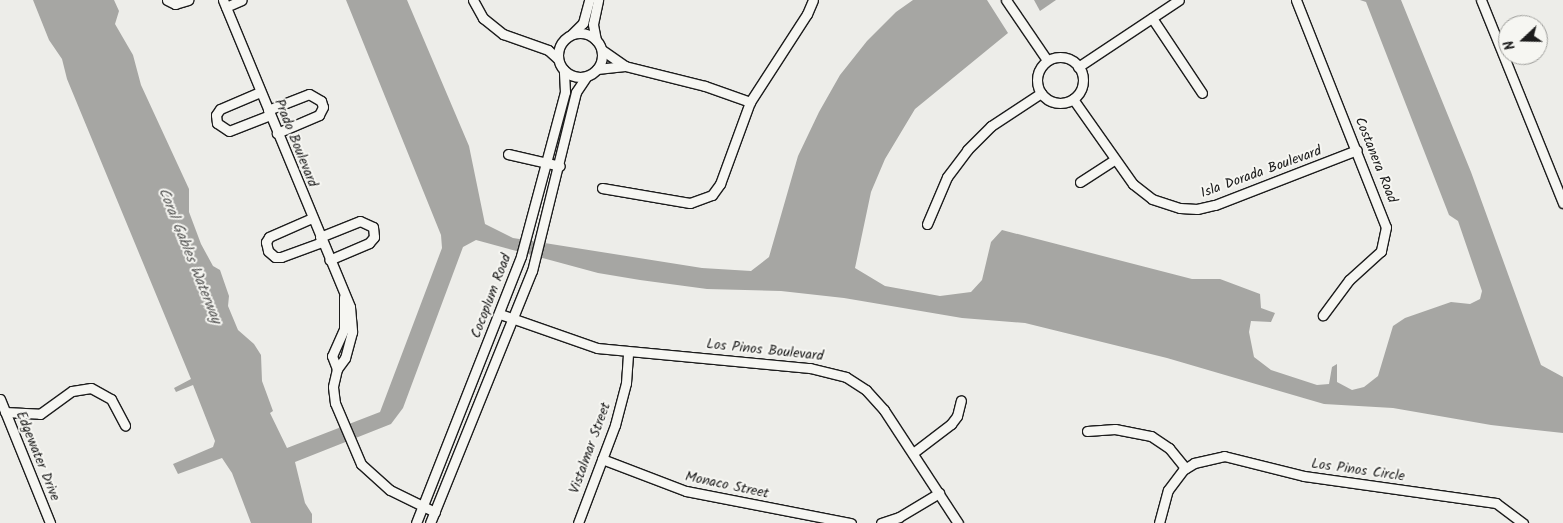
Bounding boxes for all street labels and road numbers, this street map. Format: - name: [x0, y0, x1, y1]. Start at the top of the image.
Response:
- street label: Prado Boulevard: [271, 96, 321, 190]
- street label: Costanera Road: [1351, 115, 1401, 205]
- street label: Isla Dorada Boulevard: [1198, 142, 1324, 202]
- street label: Cocoplum Road: [467, 251, 515, 341]
- street label: Los Pinos Boulevard: [706, 335, 824, 365]
- street label: Vistalmar Street: [566, 400, 614, 496]
- street label: Edgewater Drive: [12, 409, 64, 503]
- street label: Los Pinos Circle: [1310, 455, 1406, 485]
- street label: Monaco Street: [684, 468, 770, 502]

